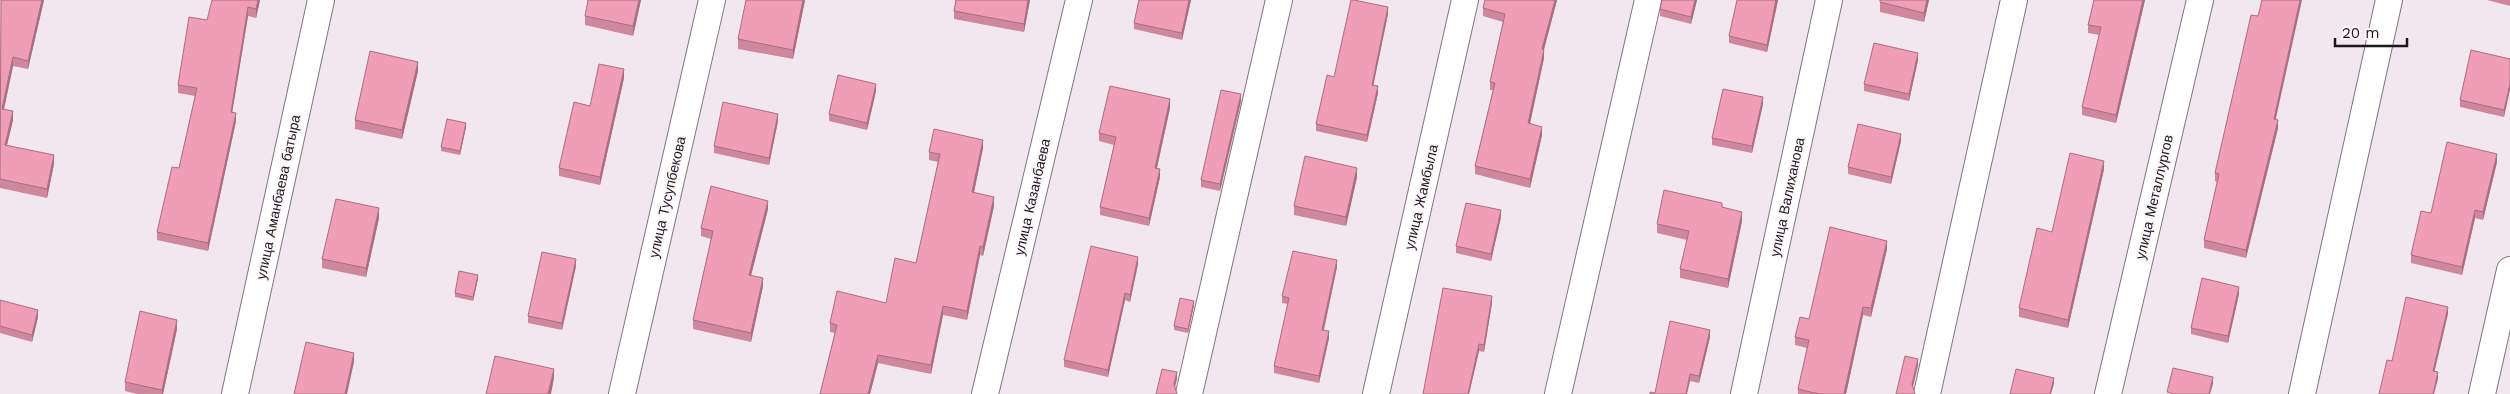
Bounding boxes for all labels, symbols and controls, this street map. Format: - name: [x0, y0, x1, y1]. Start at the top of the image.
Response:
- scale bar: [2335, 15, 2408, 47]
- text: 20 m: [2342, 24, 2380, 42]
- street label: улица Аманбаева батыра: [253, 113, 303, 281]
- street label: улица Металлургов: [2132, 133, 2176, 261]
- street label: улица Тусупбекова: [645, 134, 689, 259]
- street label: улица Валиханова: [1767, 136, 1808, 258]
- street label: улица Казанбаева: [1011, 137, 1053, 257]
- street label: улица Жамбыла: [1401, 143, 1441, 251]

